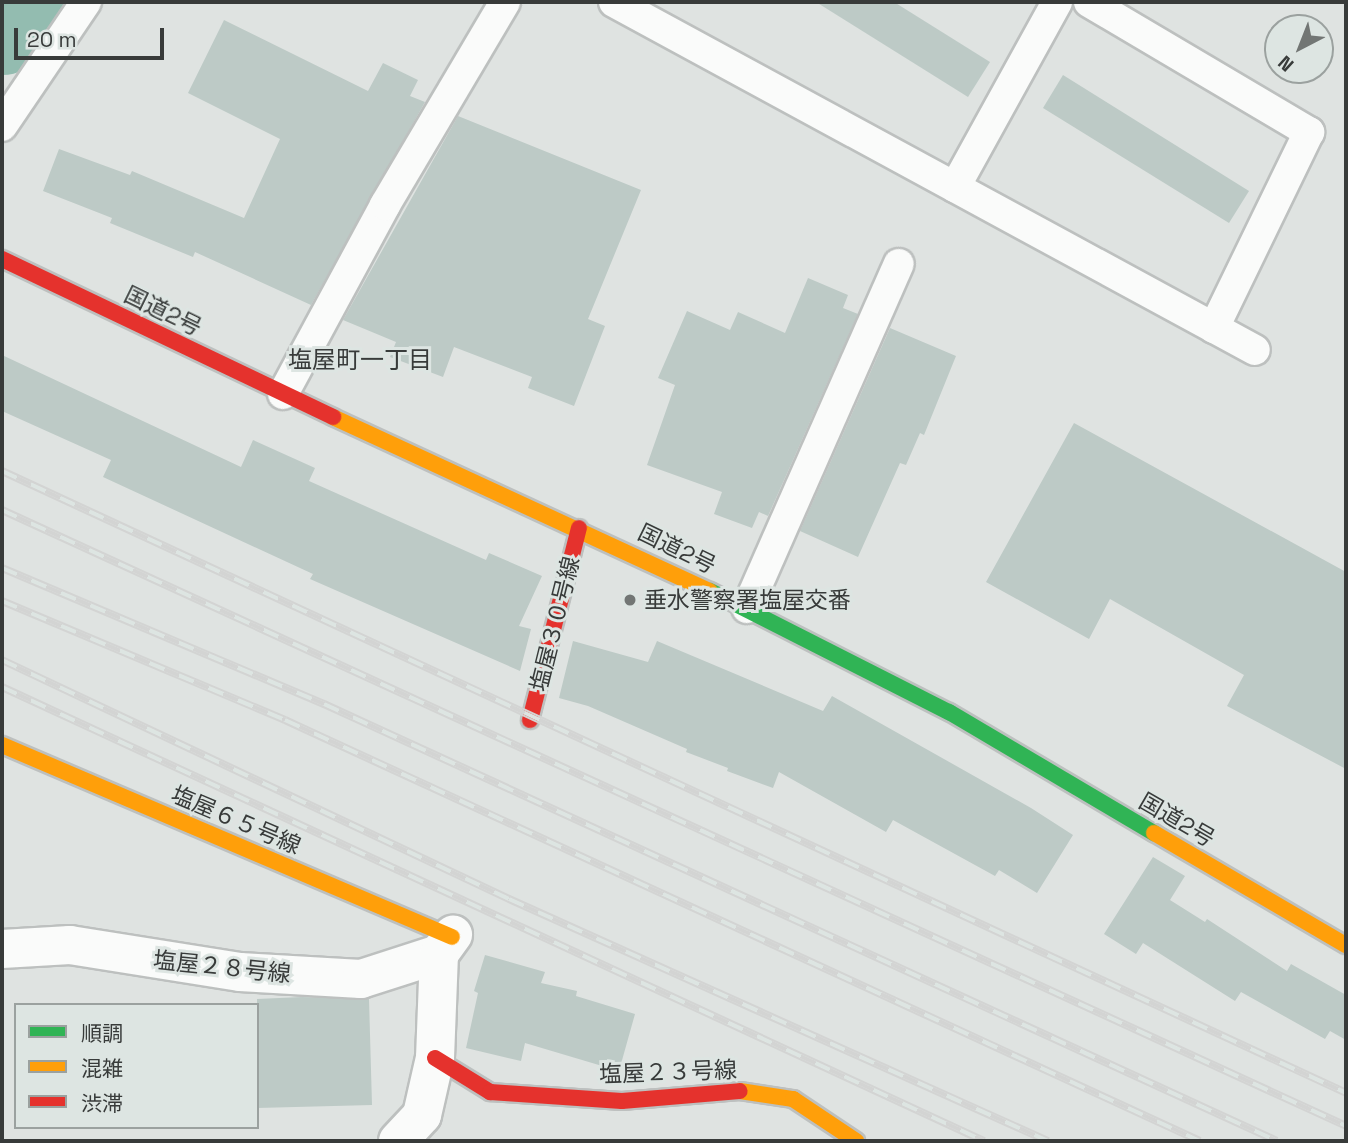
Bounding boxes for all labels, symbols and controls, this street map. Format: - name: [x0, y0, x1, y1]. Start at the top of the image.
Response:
- scale bar: [18, 14, 168, 58]
- north arrow: [1264, 14, 1334, 84]
- text: 20 m: [27, 26, 77, 53]
- text: N: [1273, 50, 1299, 77]
- street label: 国道2号: [120, 280, 206, 342]
- district label: 塩屋町一丁目: [288, 346, 432, 374]
- street label: 国道2号: [634, 518, 720, 580]
- street label: 塩屋３０号線: [525, 554, 585, 694]
- place label: 垂水警察署塩屋交番: [644, 586, 851, 614]
- marker: 垂水警察署塩屋交番: [622, 592, 638, 608]
- street label: 塩屋６５号線: [167, 780, 305, 860]
- street label: 国道2号: [1134, 787, 1220, 853]
- street label: 塩屋２８号線: [152, 946, 292, 988]
- legend: [14, 1003, 259, 1129]
- text: 順調: [81, 1020, 123, 1047]
- text: 混雑: [81, 1055, 123, 1082]
- street label: 塩屋２３号線: [599, 1056, 737, 1088]
- text: 渋滞: [81, 1090, 123, 1117]

